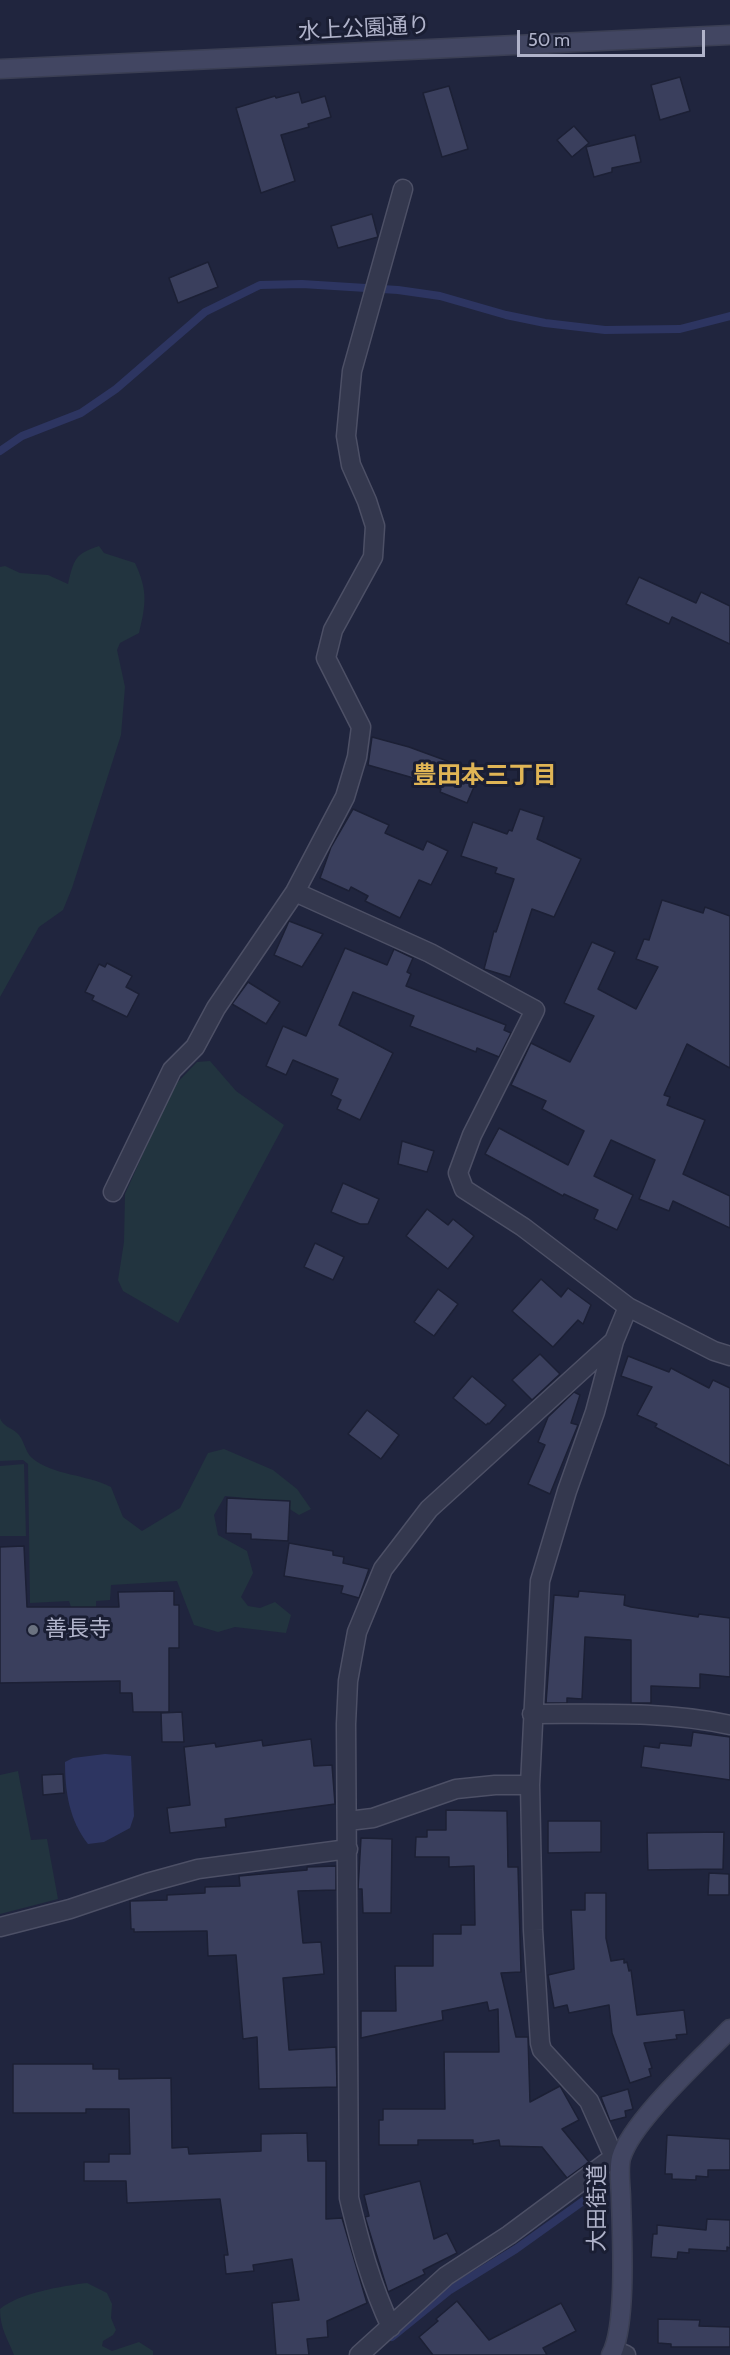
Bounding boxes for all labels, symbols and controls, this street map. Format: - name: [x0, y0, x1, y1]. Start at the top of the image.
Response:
- street label: 水上公園通り: [297, 12, 431, 46]
- scale bar: [520, 18, 708, 56]
- text: 50 m: [528, 29, 570, 51]
- district label: 豊田本三丁目: [413, 762, 557, 790]
- place label: 善長寺: [45, 1617, 111, 1643]
- marker: 善長寺: [26, 1623, 40, 1637]
- street label: 大田街道: [585, 2164, 611, 2252]

